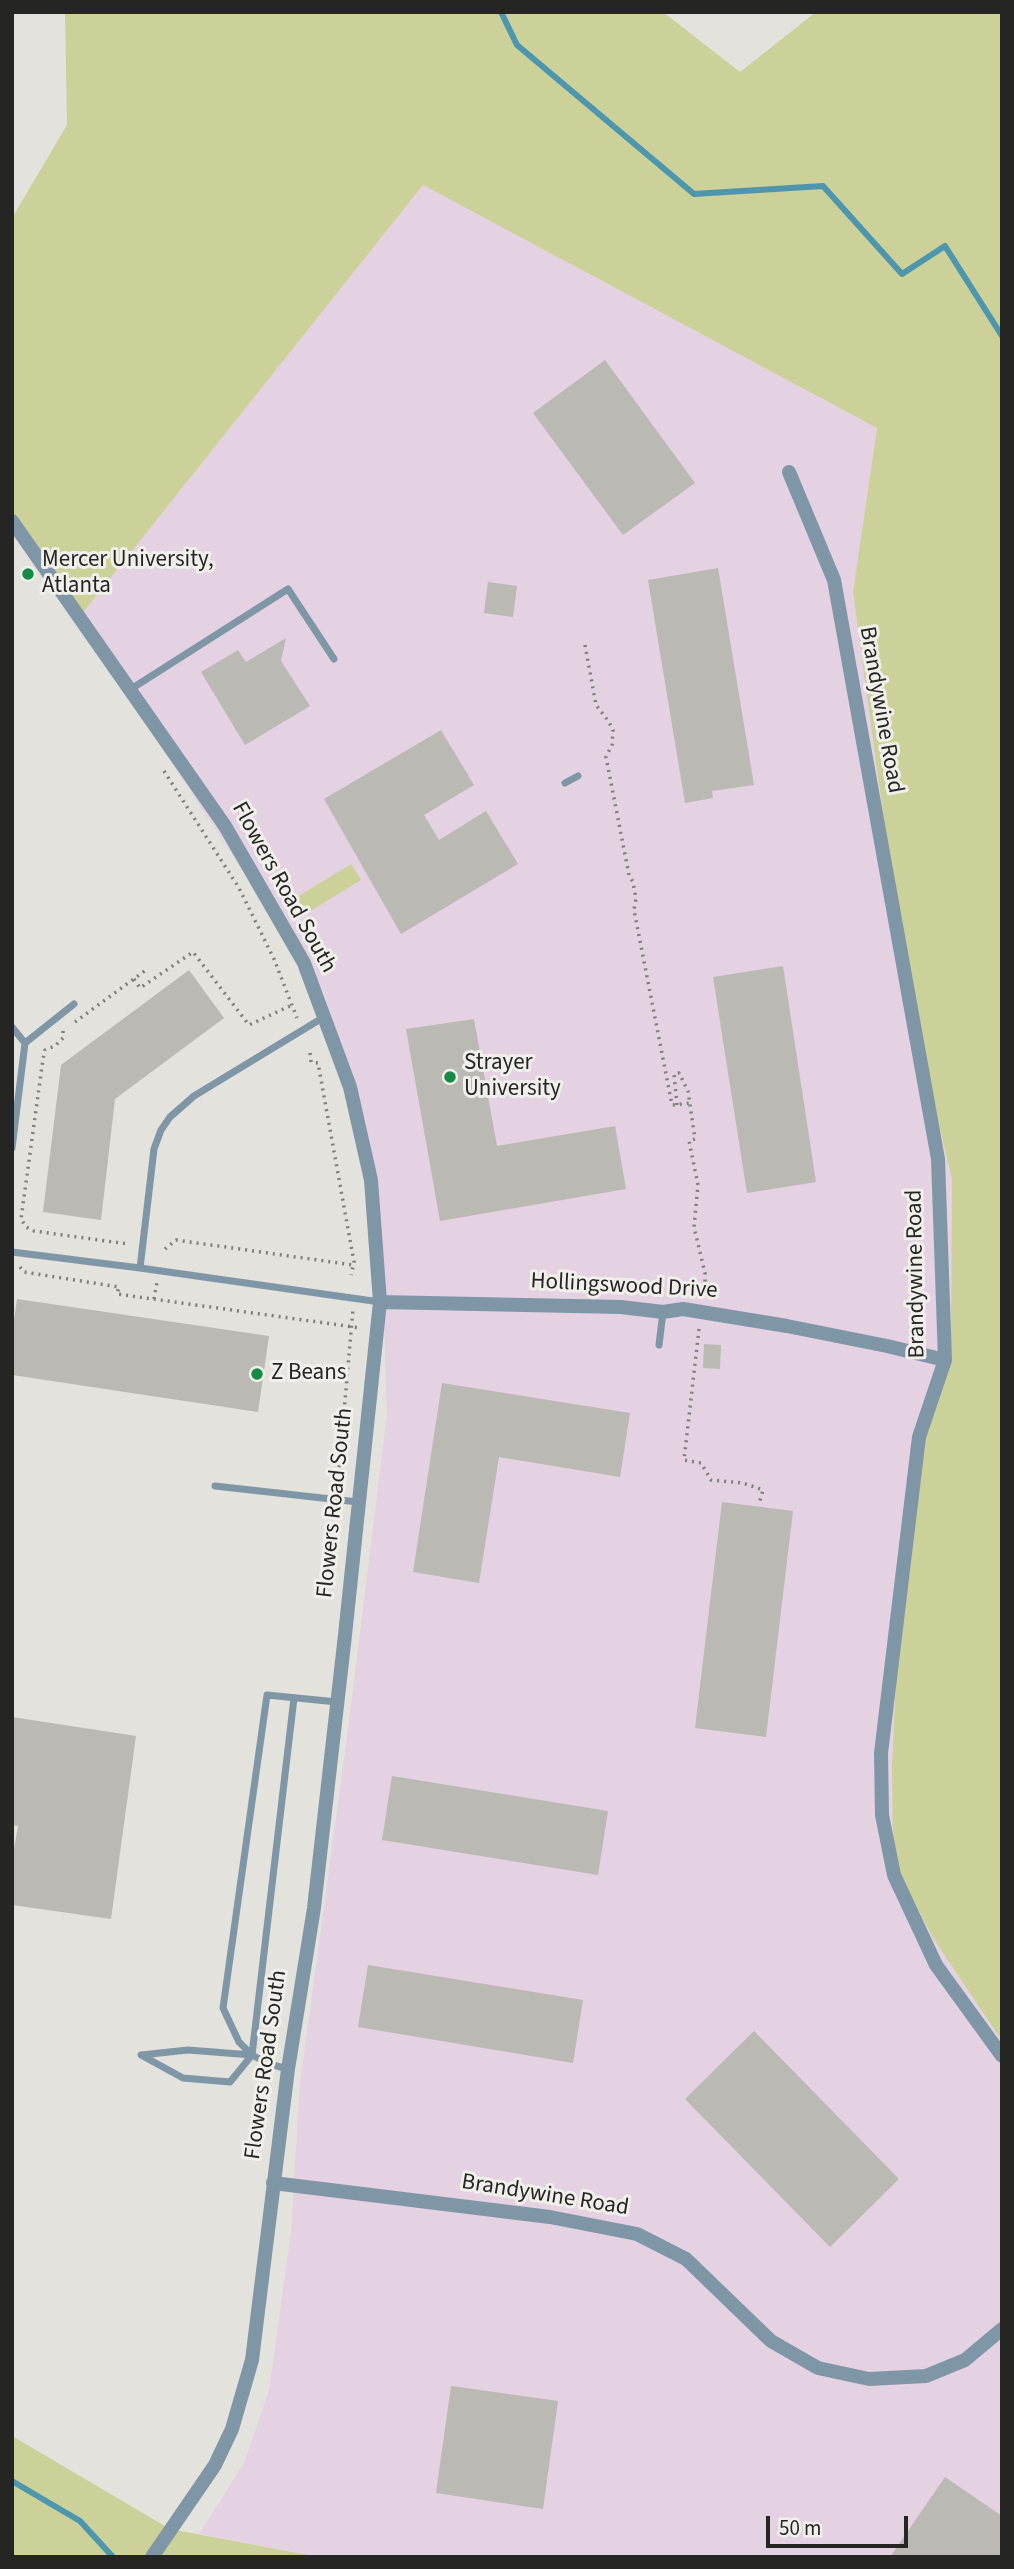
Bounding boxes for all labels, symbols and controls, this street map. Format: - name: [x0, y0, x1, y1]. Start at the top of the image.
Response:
- place label: Mercer University, Atlanta: [42, 547, 214, 601]
- marker: Mercer University, Atlanta: [20, 566, 36, 582]
- street label: Brandywine Road: [852, 624, 908, 796]
- street label: Flowers Road South: [225, 798, 341, 978]
- place label: Strayer University: [464, 1050, 561, 1104]
- marker: Strayer University: [442, 1069, 458, 1085]
- street label: Brandywine Road: [902, 1189, 932, 1359]
- street label: Hollingswood Drive: [530, 1268, 718, 1306]
- place label: Z Beans: [271, 1360, 346, 1388]
- marker: Z Beans: [249, 1366, 265, 1382]
- street label: Flowers Road South: [312, 1407, 360, 1599]
- street label: Flowers Road South: [240, 1968, 294, 2162]
- street label: Brandywine Road: [459, 2169, 631, 2223]
- scale bar: [769, 2502, 911, 2546]
- text: 50 m: [779, 2513, 821, 2543]

